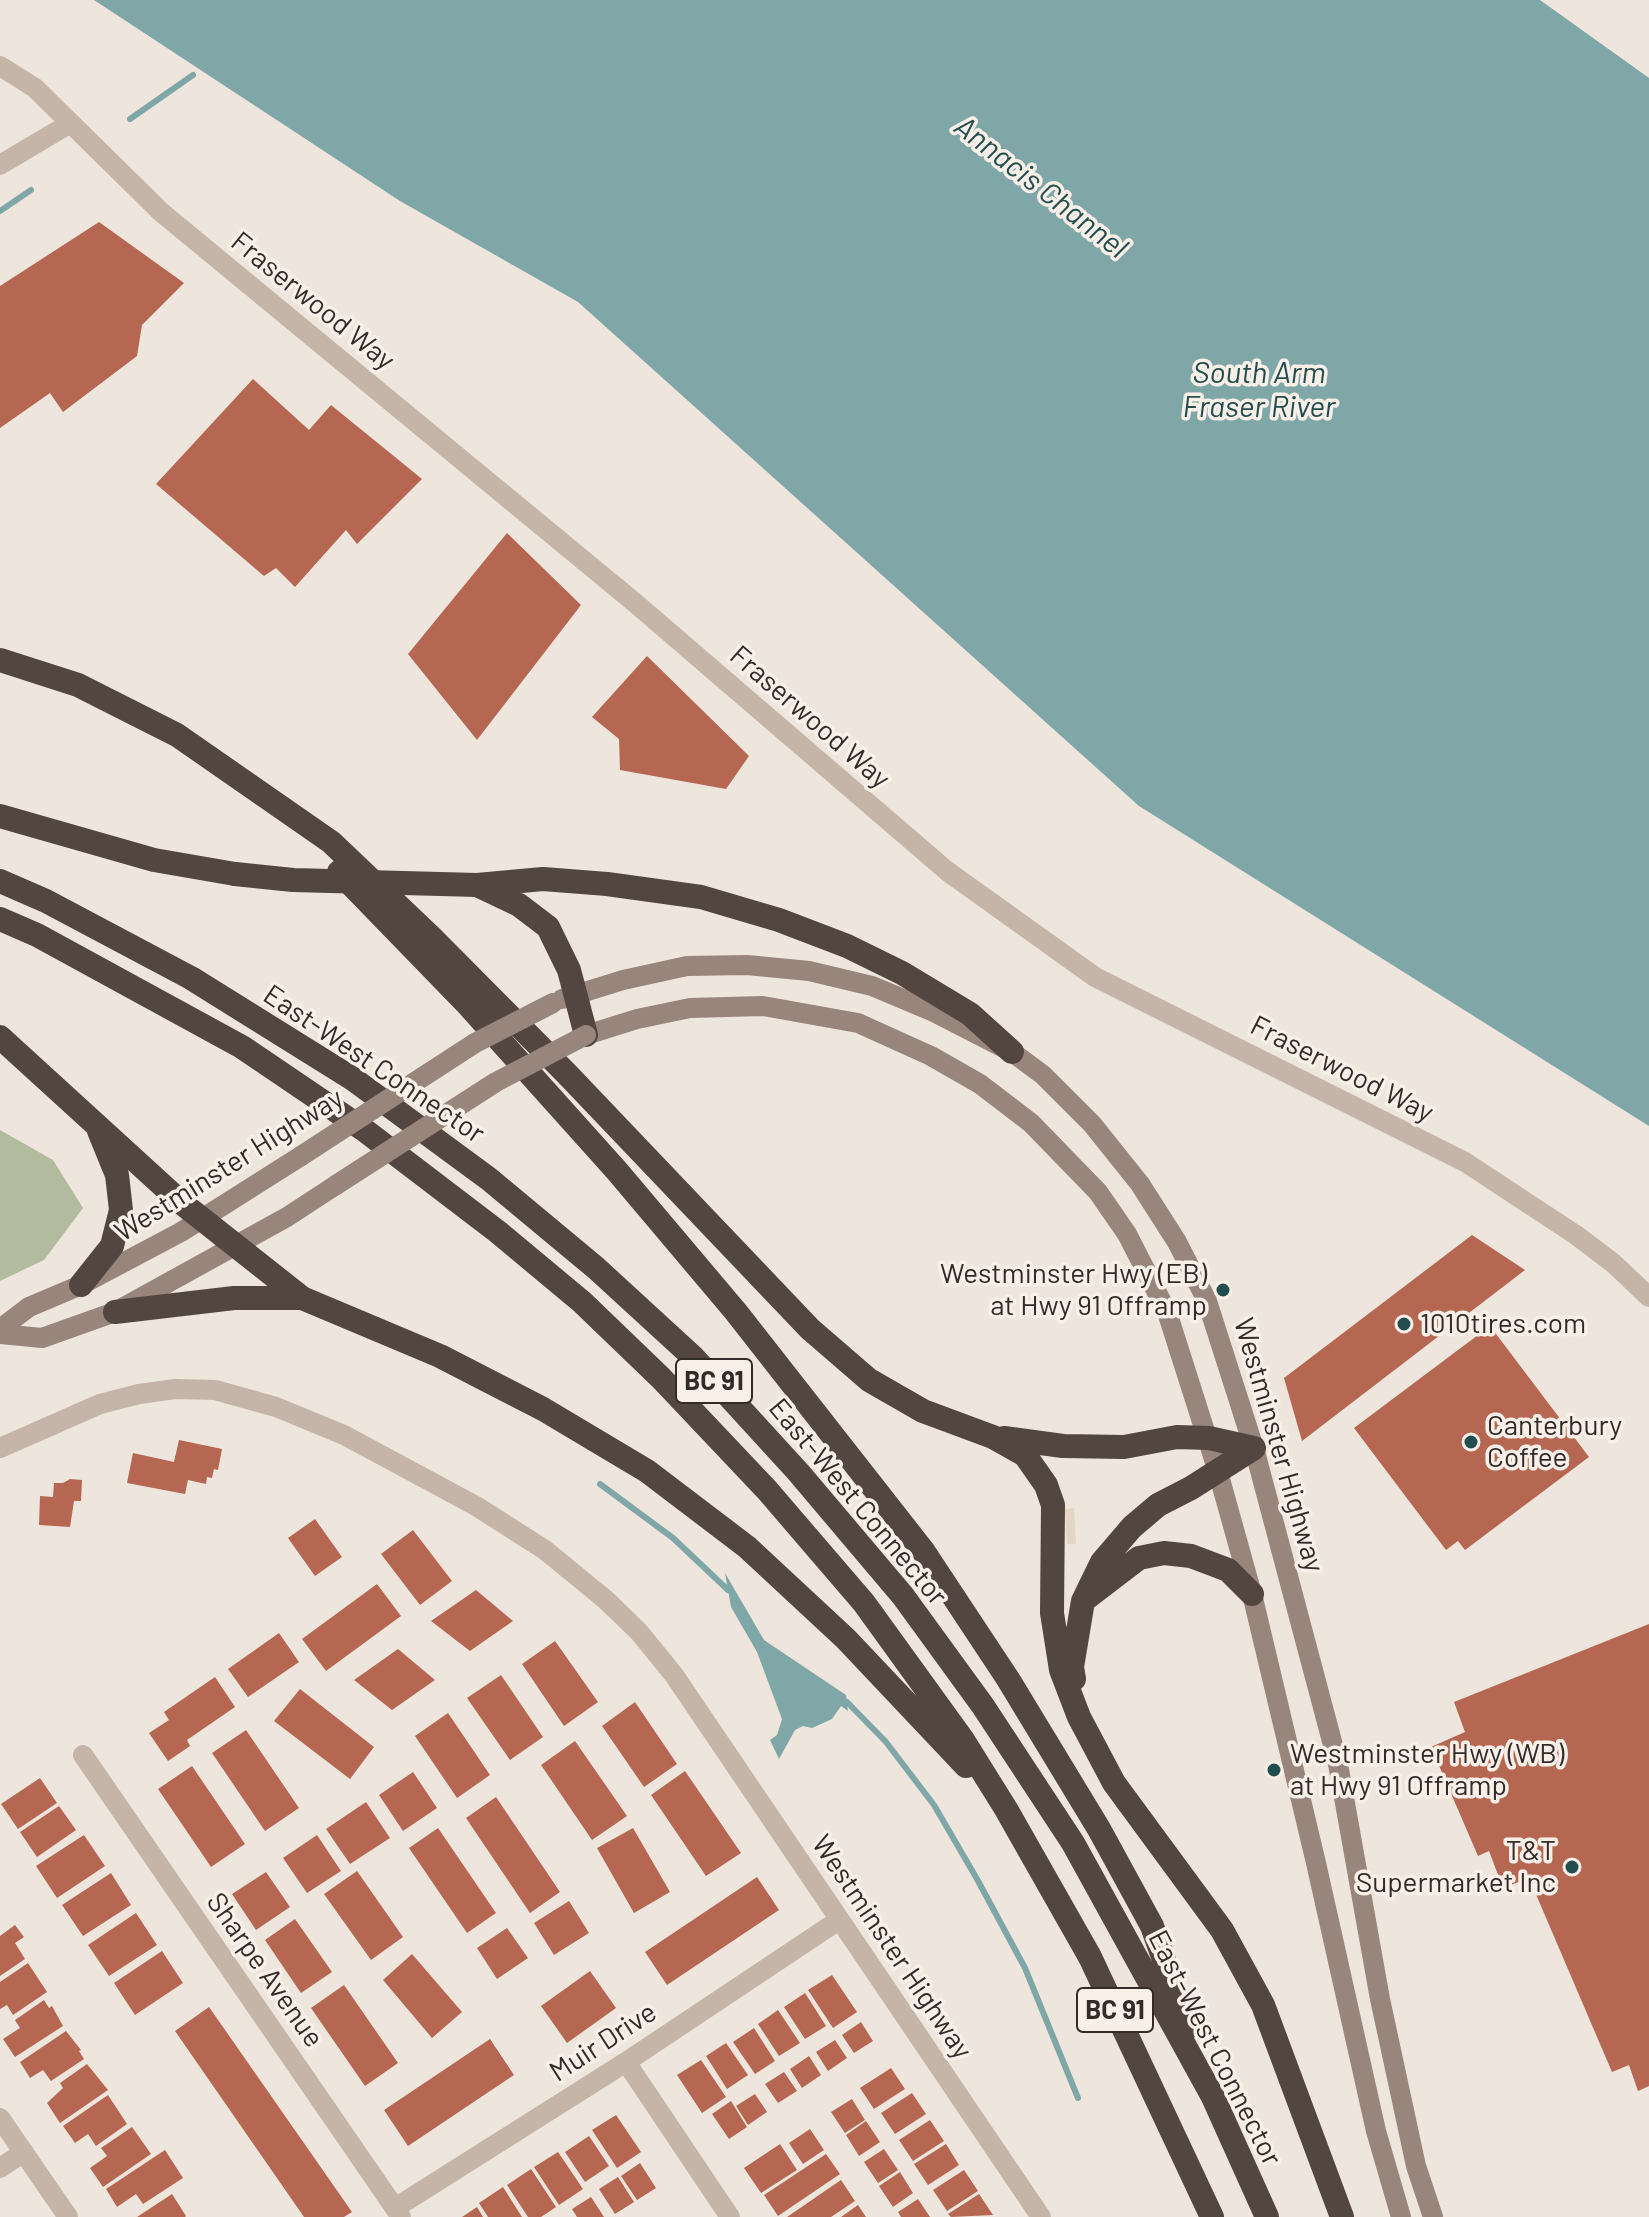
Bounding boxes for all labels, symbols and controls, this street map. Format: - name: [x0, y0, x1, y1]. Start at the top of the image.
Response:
- water label: Annacis Channel: [947, 108, 1135, 266]
- street label: Fraserwood Way: [224, 225, 402, 377]
- water label: South Arm Fraser River: [1183, 355, 1335, 426]
- street label: Fraserwood Way: [723, 638, 897, 796]
- street label: East-West Connector: [257, 978, 491, 1150]
- street label: Fraserwood Way: [1245, 1008, 1439, 1130]
- street label: Westminster Highway: [109, 1081, 349, 1249]
- place label: Westminster Hwy (EB) at Hwy 91 Offramp: [940, 1257, 1207, 1323]
- marker: Westminster Hwy (EB) at Hwy 91 Offramp: [1214, 1281, 1232, 1299]
- place label: 1010tires.com: [1420, 1307, 1586, 1341]
- street label: Westminster Highway: [1227, 1314, 1331, 1576]
- marker: 1010tires.com: [1395, 1315, 1413, 1333]
- road number: BC 91: [676, 1359, 752, 1403]
- street label: East-West Connector: [762, 1392, 954, 1612]
- place label: Canterbury Coffee: [1487, 1409, 1622, 1475]
- marker: Canterbury Coffee: [1462, 1433, 1480, 1451]
- place label: Westminster Hwy (WB) at Hwy 91 Offramp: [1290, 1737, 1564, 1803]
- marker: Westminster Hwy (WB) at Hwy 91 Offramp: [1265, 1761, 1283, 1779]
- street label: Westminster Highway: [805, 1829, 979, 2065]
- place label: T&T Supermarket Inc: [1356, 1834, 1556, 1900]
- marker: T&T Supermarket Inc: [1563, 1858, 1581, 1876]
- street label: Sharpe Avenue: [199, 1886, 331, 2054]
- street label: East-West Connector: [1141, 1925, 1289, 2171]
- road number: BC 91: [1077, 1988, 1153, 2032]
- street label: Muir Drive: [543, 1995, 663, 2089]

